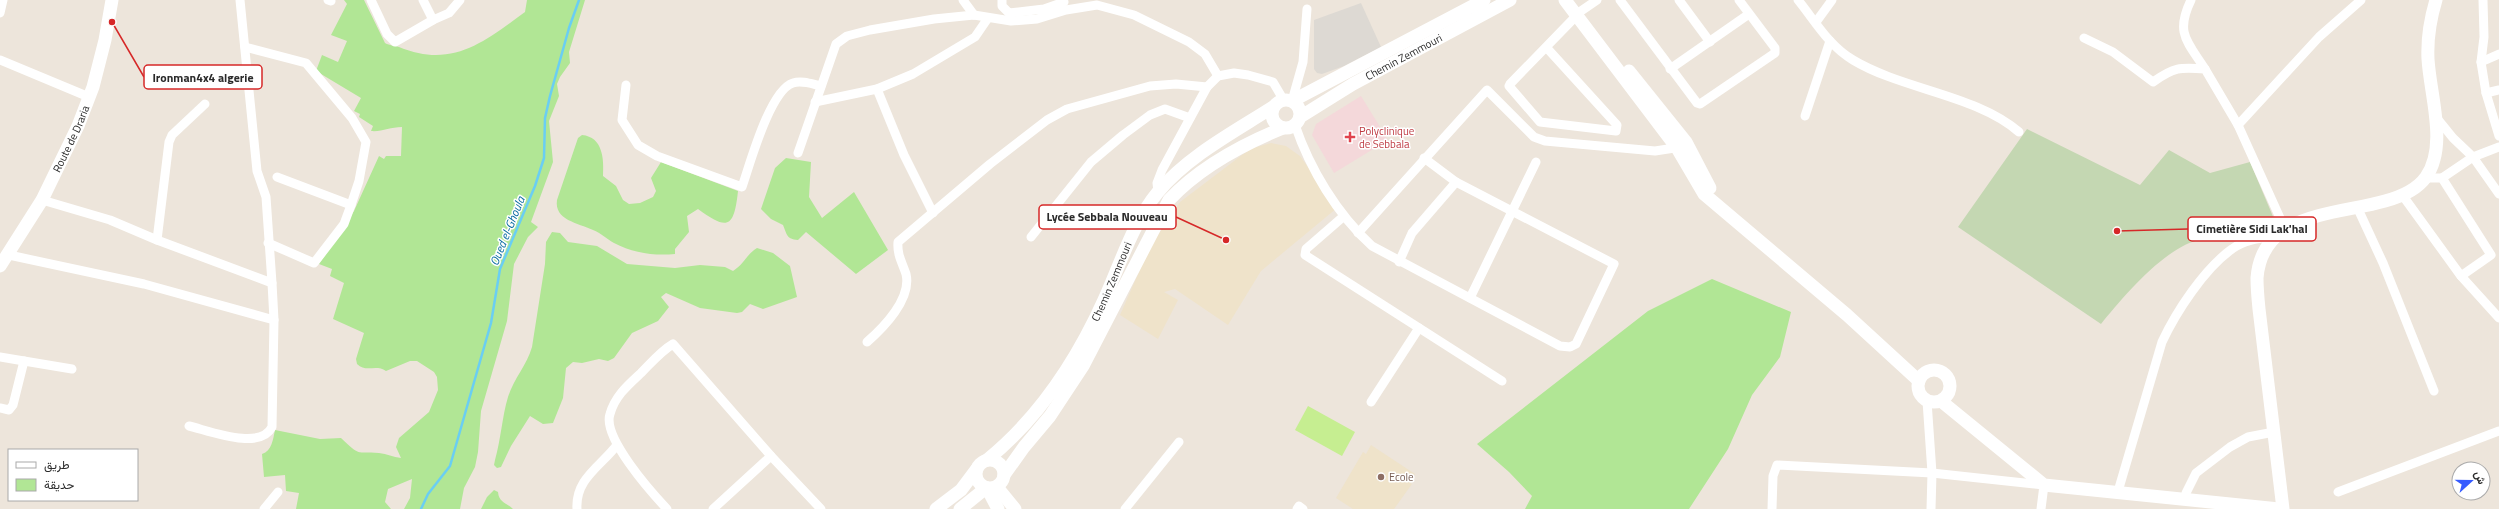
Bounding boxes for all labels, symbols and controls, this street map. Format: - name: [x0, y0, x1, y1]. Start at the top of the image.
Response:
- street label: Chemin Zemmouri: [1362, 30, 1445, 84]
- callout: Ironman4x4 algerie: [144, 65, 262, 89]
- text: Ironman4x4 algerie: [152, 68, 254, 87]
- street label: Route de Draria: [49, 103, 93, 175]
- place label: Polyclinique de Sebbala: [1359, 123, 1415, 152]
- marker: Polyclinique de Sebbala: [1344, 131, 1356, 143]
- water label: Oued el-Ghoula: [484, 193, 530, 268]
- callout: Lycée Sebbala Nouveau: [1039, 205, 1176, 229]
- text: Lycée Sebbala Nouveau: [1046, 207, 1168, 226]
- callout: Cimetière Sidi Lak'hal: [2188, 217, 2316, 241]
- text: Cimetière Sidi Lak'hal: [2196, 219, 2308, 238]
- street label: Chemin Zemmouri: [1087, 239, 1136, 324]
- legend: [8, 449, 138, 501]
- text: طريق: [44, 455, 70, 474]
- north arrow: [2451, 461, 2491, 501]
- text: ش: [2470, 468, 2490, 486]
- place label: Ecole: [1389, 469, 1414, 485]
- marker: Ecole: [1376, 472, 1386, 482]
- text: حديقة: [44, 475, 74, 494]

